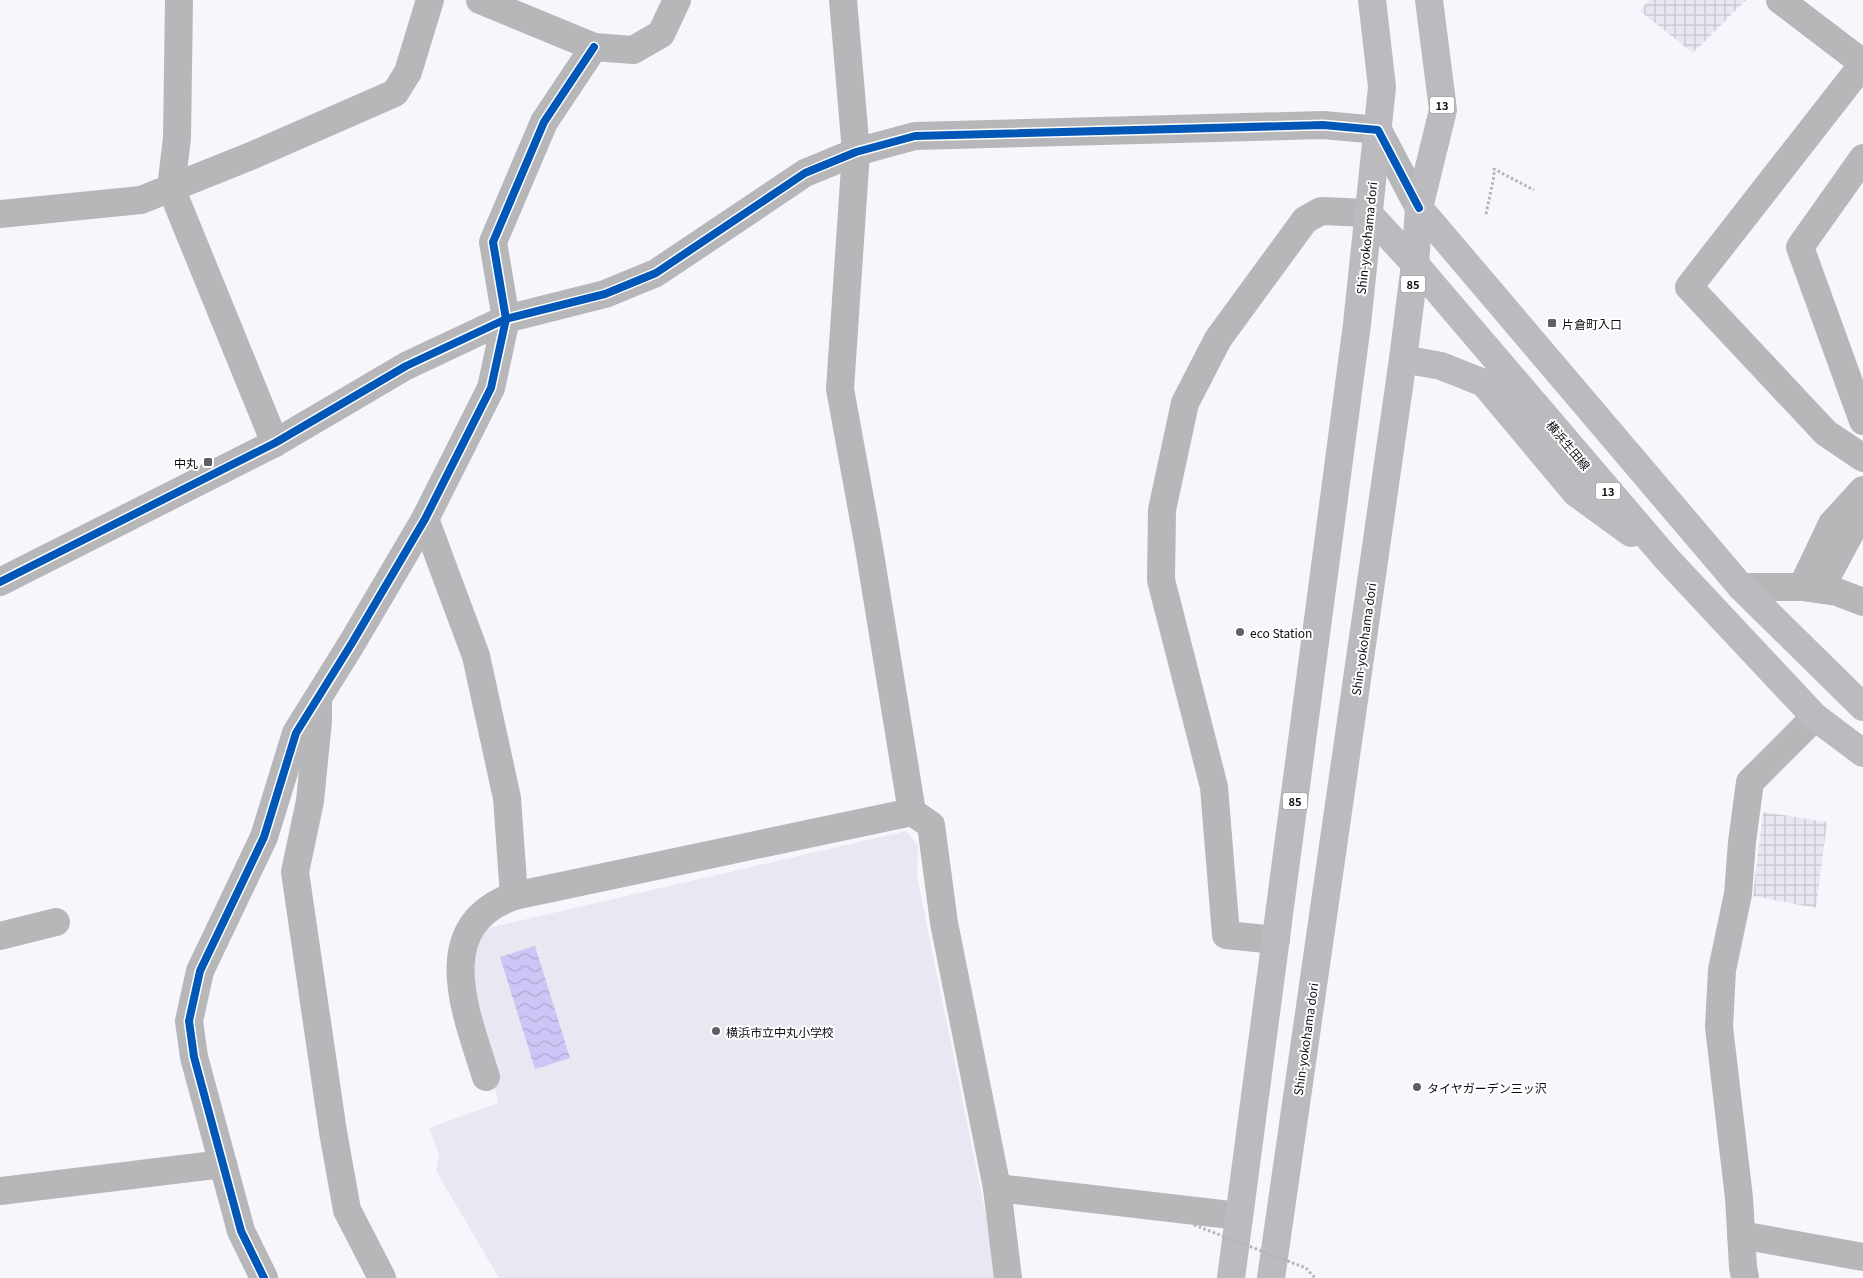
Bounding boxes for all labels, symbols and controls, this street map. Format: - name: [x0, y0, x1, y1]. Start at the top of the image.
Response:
- road number: 13: [1430, 96, 1454, 114]
- street label: Shin-yokohama dori: [1352, 181, 1380, 295]
- road number: 85: [1400, 276, 1426, 292]
- place label: 片倉町入口: [1562, 315, 1622, 332]
- marker: 片倉町入口: [1546, 317, 1558, 329]
- street label: 横浜生田線: [1543, 417, 1595, 473]
- place label: 中丸: [174, 454, 198, 471]
- marker: 中丸: [202, 456, 214, 468]
- road number: 13: [1596, 482, 1620, 500]
- street label: Shin-yokohama dori: [1347, 582, 1379, 696]
- place label: eco Station: [1250, 624, 1312, 641]
- marker: eco Station: [1234, 626, 1246, 638]
- road number: 85: [1282, 792, 1308, 809]
- street label: Shin-yokohama dori: [1289, 982, 1321, 1096]
- place label: 横浜市立中丸小学校: [726, 1023, 834, 1040]
- marker: 横浜市立中丸小学校: [710, 1025, 722, 1037]
- place label: タイヤガーデン三ッ沢: [1427, 1079, 1547, 1096]
- marker: タイヤガーデン三ッ沢: [1411, 1081, 1423, 1093]

